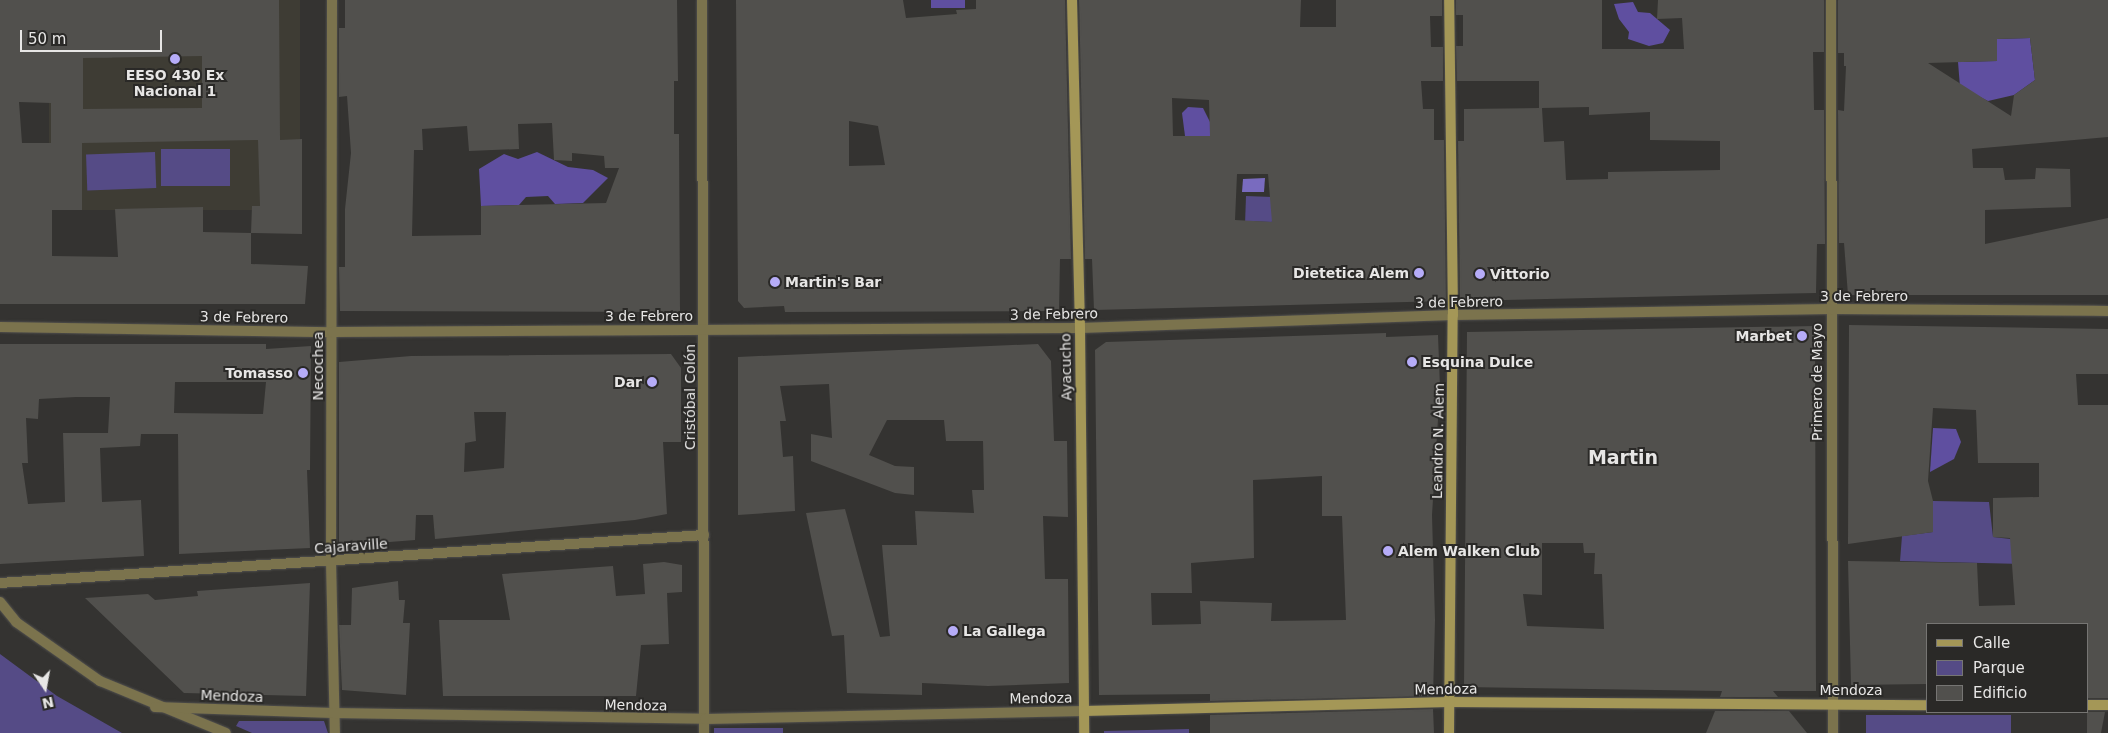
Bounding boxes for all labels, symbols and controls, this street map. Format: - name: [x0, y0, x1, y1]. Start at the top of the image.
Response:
- scale bar: [22, 20, 165, 52]
- text: 50 m: [28, 30, 66, 48]
- marker: EESO 430 Ex Nacional 1: [169, 53, 181, 65]
- place label: EESO 430 Ex Nacional 1: [126, 67, 224, 100]
- place label: Dietetica Alem: [1293, 265, 1409, 281]
- place label: Vittorio: [1490, 266, 1550, 282]
- marker: Dietetica Alem: [1413, 267, 1425, 279]
- marker: Vittorio: [1474, 268, 1486, 280]
- place label: Martin's Bar: [785, 274, 881, 290]
- marker: Martin's Bar: [769, 276, 781, 288]
- street label: 3 de Febrero: [1820, 288, 1908, 304]
- street label: 3 de Febrero: [1415, 293, 1503, 311]
- street label: 3 de Febrero: [1010, 305, 1098, 323]
- street label: 3 de Febrero: [200, 308, 288, 326]
- street label: 3 de Febrero: [605, 308, 693, 324]
- street label: Primero de Mayo: [1809, 323, 1825, 441]
- place label: Marbet: [1736, 328, 1792, 344]
- marker: Marbet: [1796, 330, 1808, 342]
- street label: Necochea: [310, 331, 326, 401]
- street label: Ayacucho: [1057, 333, 1075, 401]
- street label: Cristóbal Colón: [682, 344, 698, 450]
- place label: Esquina Dulce: [1422, 354, 1533, 370]
- marker: Esquina Dulce: [1406, 356, 1418, 368]
- place label: Tomasso: [225, 365, 293, 381]
- marker: Tomasso: [297, 367, 309, 379]
- place label: Dar: [614, 374, 642, 390]
- marker: Dar: [646, 376, 658, 388]
- street label: Leandro N. Alem: [1429, 383, 1447, 499]
- district label: Martin: [1588, 447, 1658, 469]
- street label: Cajaraville: [314, 535, 388, 557]
- place label: Alem Walken Club: [1398, 543, 1540, 559]
- marker: Alem Walken Club: [1382, 545, 1394, 557]
- place label: La Gallega: [963, 623, 1046, 639]
- legend: [1926, 623, 2088, 713]
- marker: La Gallega: [947, 625, 959, 637]
- text: Calle: [1973, 634, 2010, 652]
- text: Parque: [1973, 659, 2025, 677]
- north arrow: [20, 663, 70, 713]
- street label: Mendoza: [1414, 680, 1478, 698]
- street label: Mendoza: [1820, 682, 1882, 698]
- text: Edificio: [1973, 684, 2027, 702]
- street label: Mendoza: [200, 687, 264, 705]
- street label: Mendoza: [1009, 689, 1073, 707]
- text: N: [41, 694, 56, 712]
- street label: Mendoza: [604, 696, 668, 714]

